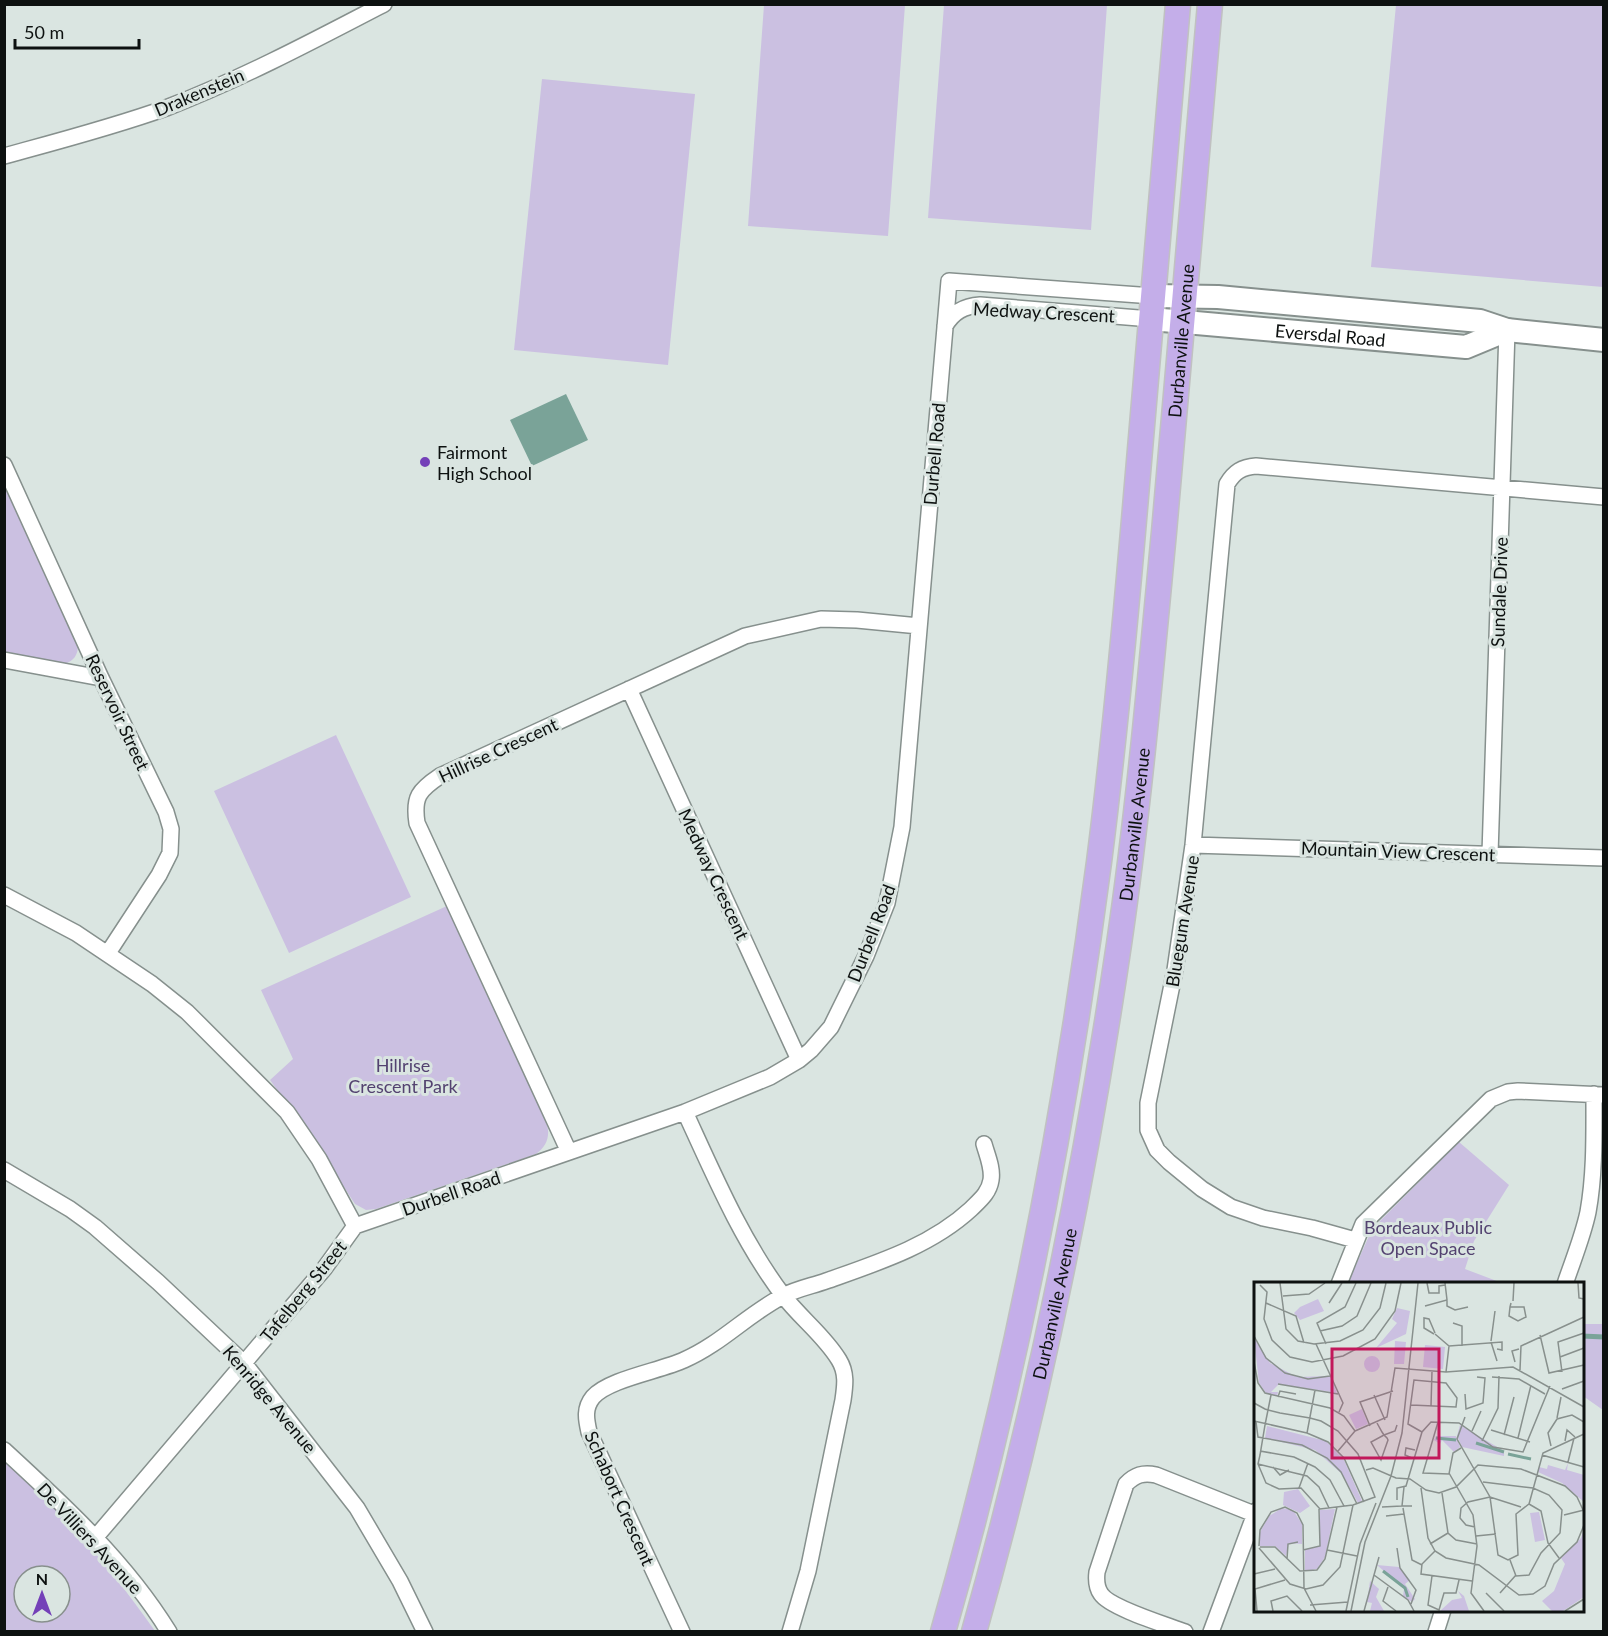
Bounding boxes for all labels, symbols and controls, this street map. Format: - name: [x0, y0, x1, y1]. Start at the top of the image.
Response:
- scale bar: [15, 12, 140, 50]
- text: 50 m: [24, 21, 64, 43]
- street label: Drakenstein: [151, 63, 247, 121]
- street label: Durbanville Avenue: [1163, 263, 1198, 419]
- street label: Medway Crescent: [973, 297, 1116, 327]
- street label: Eversdal Road: [1274, 319, 1386, 351]
- street label: Durbell Road: [919, 402, 949, 506]
- place label: Fairmont High School: [437, 441, 532, 484]
- marker: Fairmont High School: [418, 455, 432, 469]
- street label: Sundale Drive: [1486, 537, 1512, 647]
- street label: Reservoir Street: [81, 650, 155, 774]
- street label: Hillrise Crescent: [435, 713, 562, 787]
- street label: Durbanville Avenue: [1114, 747, 1154, 903]
- street label: Medway Crescent: [674, 805, 754, 943]
- street label: Mountain View Crescent: [1300, 837, 1496, 865]
- street label: Bluegum Avenue: [1161, 854, 1203, 988]
- street label: Durbell Road: [842, 881, 900, 985]
- park label: Hillrise Crescent Park: [348, 1054, 459, 1097]
- street label: Durbell Road: [399, 1166, 503, 1220]
- park label: Bordeaux Public Open Space: [1364, 1216, 1492, 1259]
- street label: Durbanville Avenue: [1028, 1226, 1081, 1382]
- street label: Tafelberg Street: [255, 1235, 351, 1346]
- inset map: [1254, 1282, 1584, 1612]
- street label: Kenridge Avenue: [218, 1341, 322, 1457]
- street label: Schabort Crescent: [580, 1427, 660, 1569]
- street label: De Villiers Avenue: [33, 1478, 147, 1598]
- north arrow: [12, 1564, 72, 1624]
- text: N: [36, 1569, 48, 1588]

